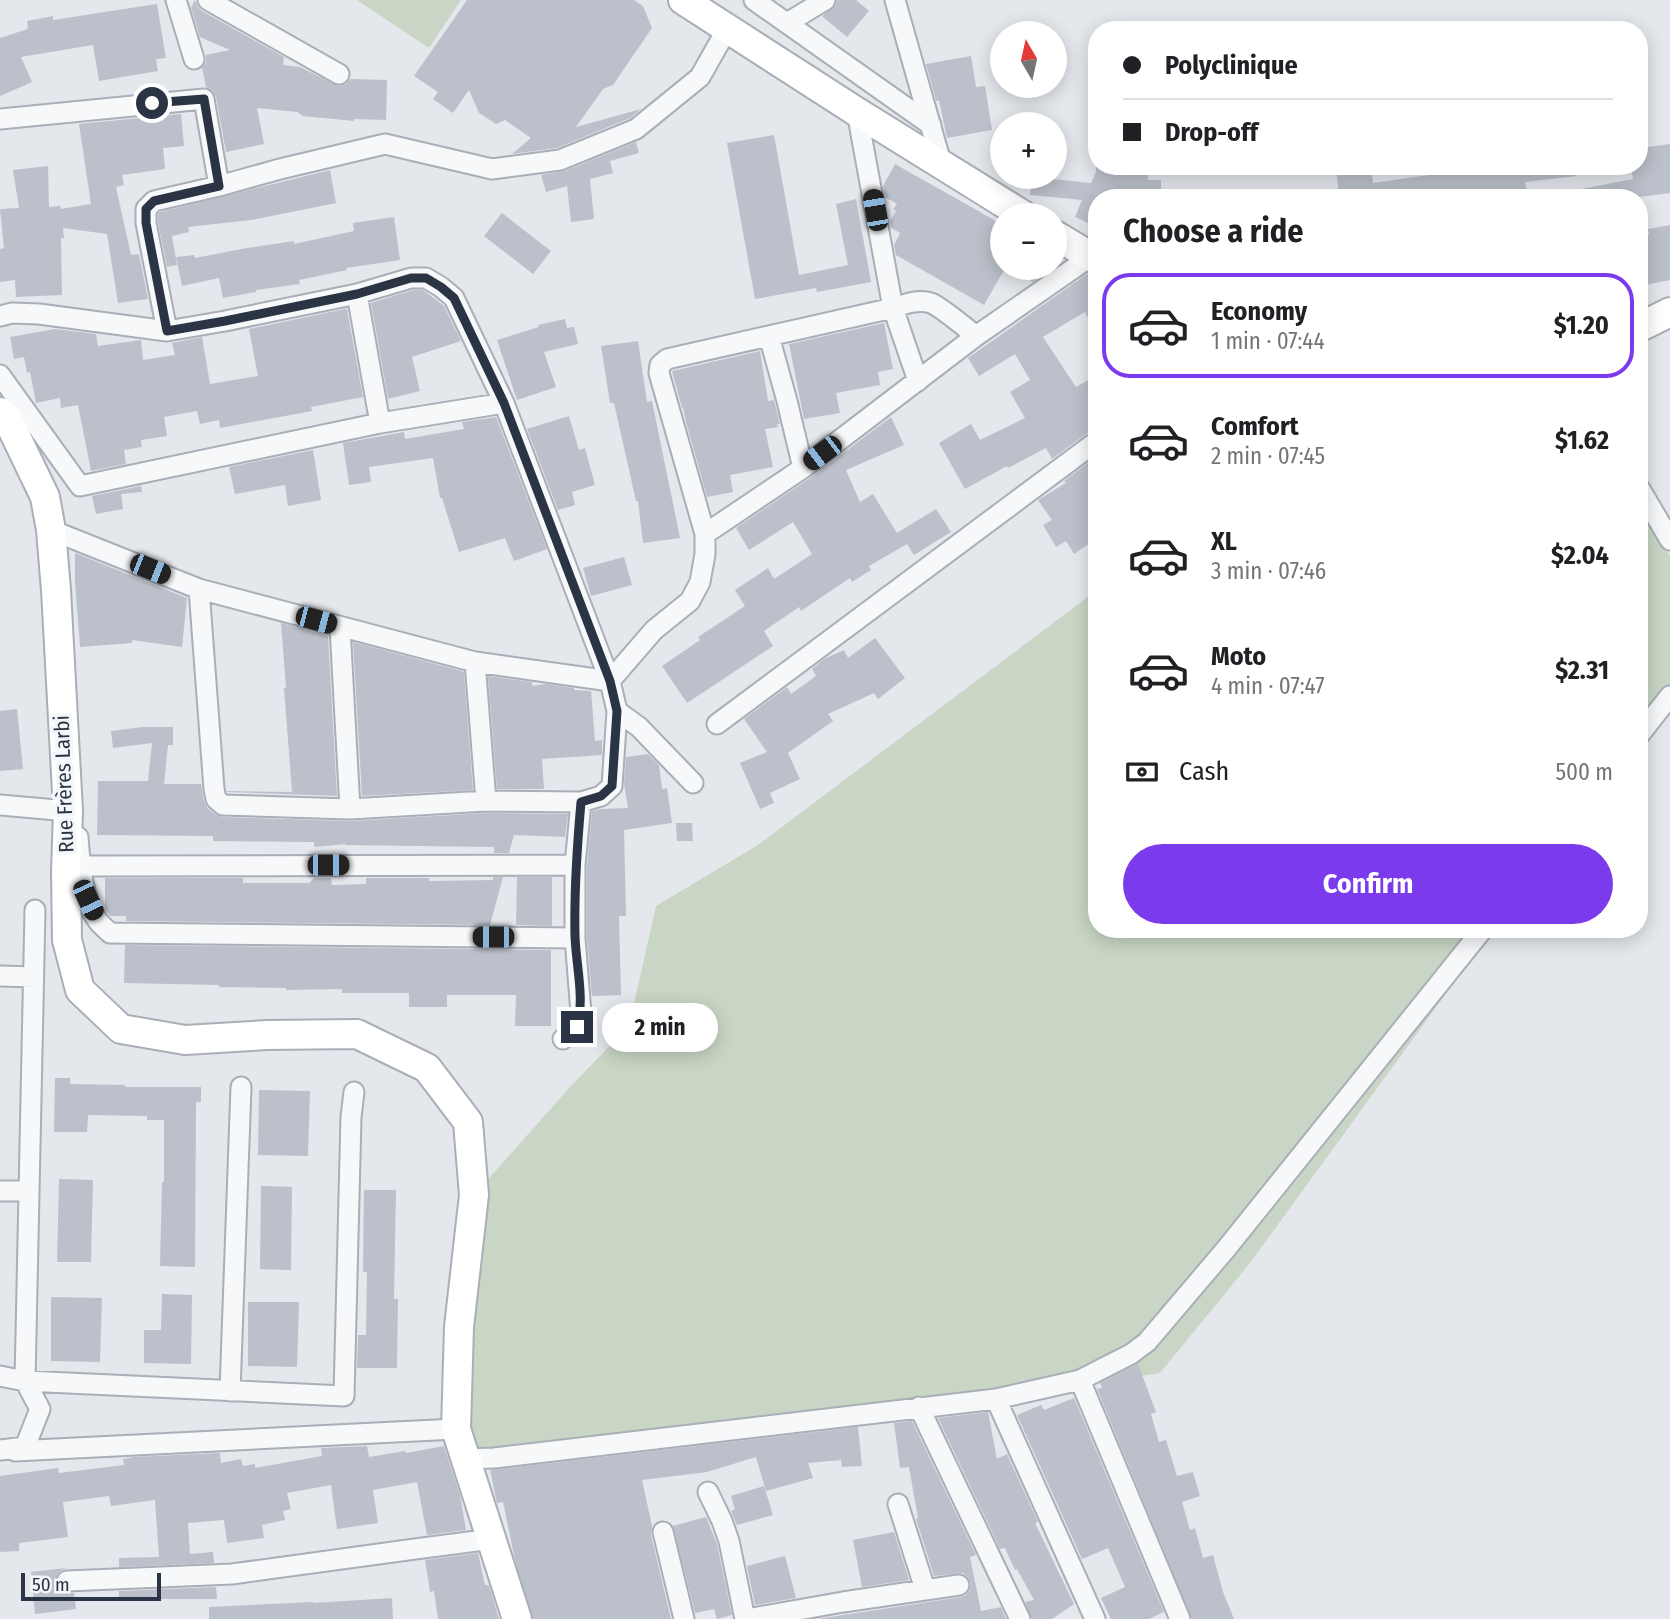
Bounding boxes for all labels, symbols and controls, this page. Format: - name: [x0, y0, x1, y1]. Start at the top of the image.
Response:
- north arrow: [990, 21, 1068, 98]
- map controls: [990, 21, 1067, 280]
- text: Polyclinique: [1165, 50, 1298, 81]
- route start: [136, 87, 168, 119]
- button: +: [990, 112, 1067, 189]
- text: Drop-off: [1165, 117, 1258, 148]
- car: [862, 187, 889, 233]
- button: −: [990, 203, 1067, 280]
- text: Choose a ride: [1123, 212, 1304, 250]
- icon: car: [1127, 294, 1190, 357]
- text: Economy: [1211, 296, 1307, 327]
- text: $1.20: [1554, 310, 1609, 341]
- text: 1 min · 07:44: [1211, 327, 1325, 355]
- icon: car: [1127, 409, 1190, 472]
- text: Comfort: [1211, 411, 1299, 442]
- text: $1.62: [1555, 425, 1609, 456]
- car: [799, 432, 846, 474]
- text: 2 min · 07:45: [1211, 442, 1325, 470]
- icon: car: [1127, 524, 1190, 587]
- text: XL: [1211, 526, 1237, 557]
- text: $2.04: [1551, 540, 1609, 571]
- car: [127, 551, 174, 587]
- text: 3 min · 07:46: [1211, 557, 1326, 585]
- car: [293, 604, 340, 636]
- icon: car: [1127, 639, 1190, 702]
- text: Moto: [1211, 641, 1266, 672]
- text: $2.31: [1555, 655, 1609, 686]
- text: 4 min · 07:47: [1211, 672, 1324, 700]
- street label: Rue Frères Larbi: [49, 715, 79, 853]
- icon: cash: [1123, 753, 1161, 791]
- text: Cash: [1179, 756, 1229, 787]
- text: 500 m: [1555, 758, 1613, 786]
- button: Confirm: [1123, 844, 1613, 924]
- car: [308, 855, 350, 876]
- car: [70, 877, 107, 923]
- car: [473, 927, 515, 948]
- callout: 2 min: [602, 1002, 717, 1052]
- route end: [561, 1011, 593, 1043]
- text: 2 min: [635, 1013, 686, 1041]
- scale bar: [21, 1570, 161, 1602]
- text: 50 m: [32, 1573, 70, 1596]

